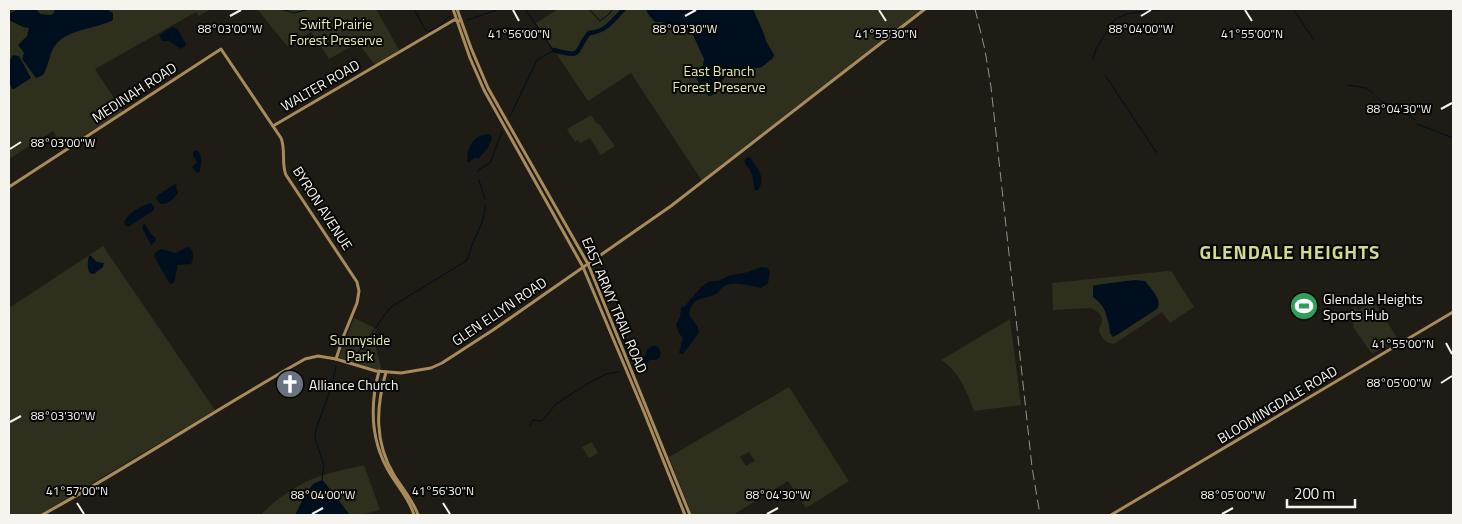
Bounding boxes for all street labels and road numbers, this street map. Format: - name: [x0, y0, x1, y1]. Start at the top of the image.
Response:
- street label: WALTER ROAD: [277, 54, 363, 116]
- street label: MEDINAH ROAD: [87, 57, 181, 127]
- street label: BYRON AVENUE: [288, 162, 358, 254]
- street label: EAST ARMY TRAIL ROAD: [577, 234, 653, 376]
- street label: GLEN ELLYN ROAD: [447, 271, 551, 351]
- street label: BLOOMINGDALE ROAD: [1213, 360, 1341, 448]

